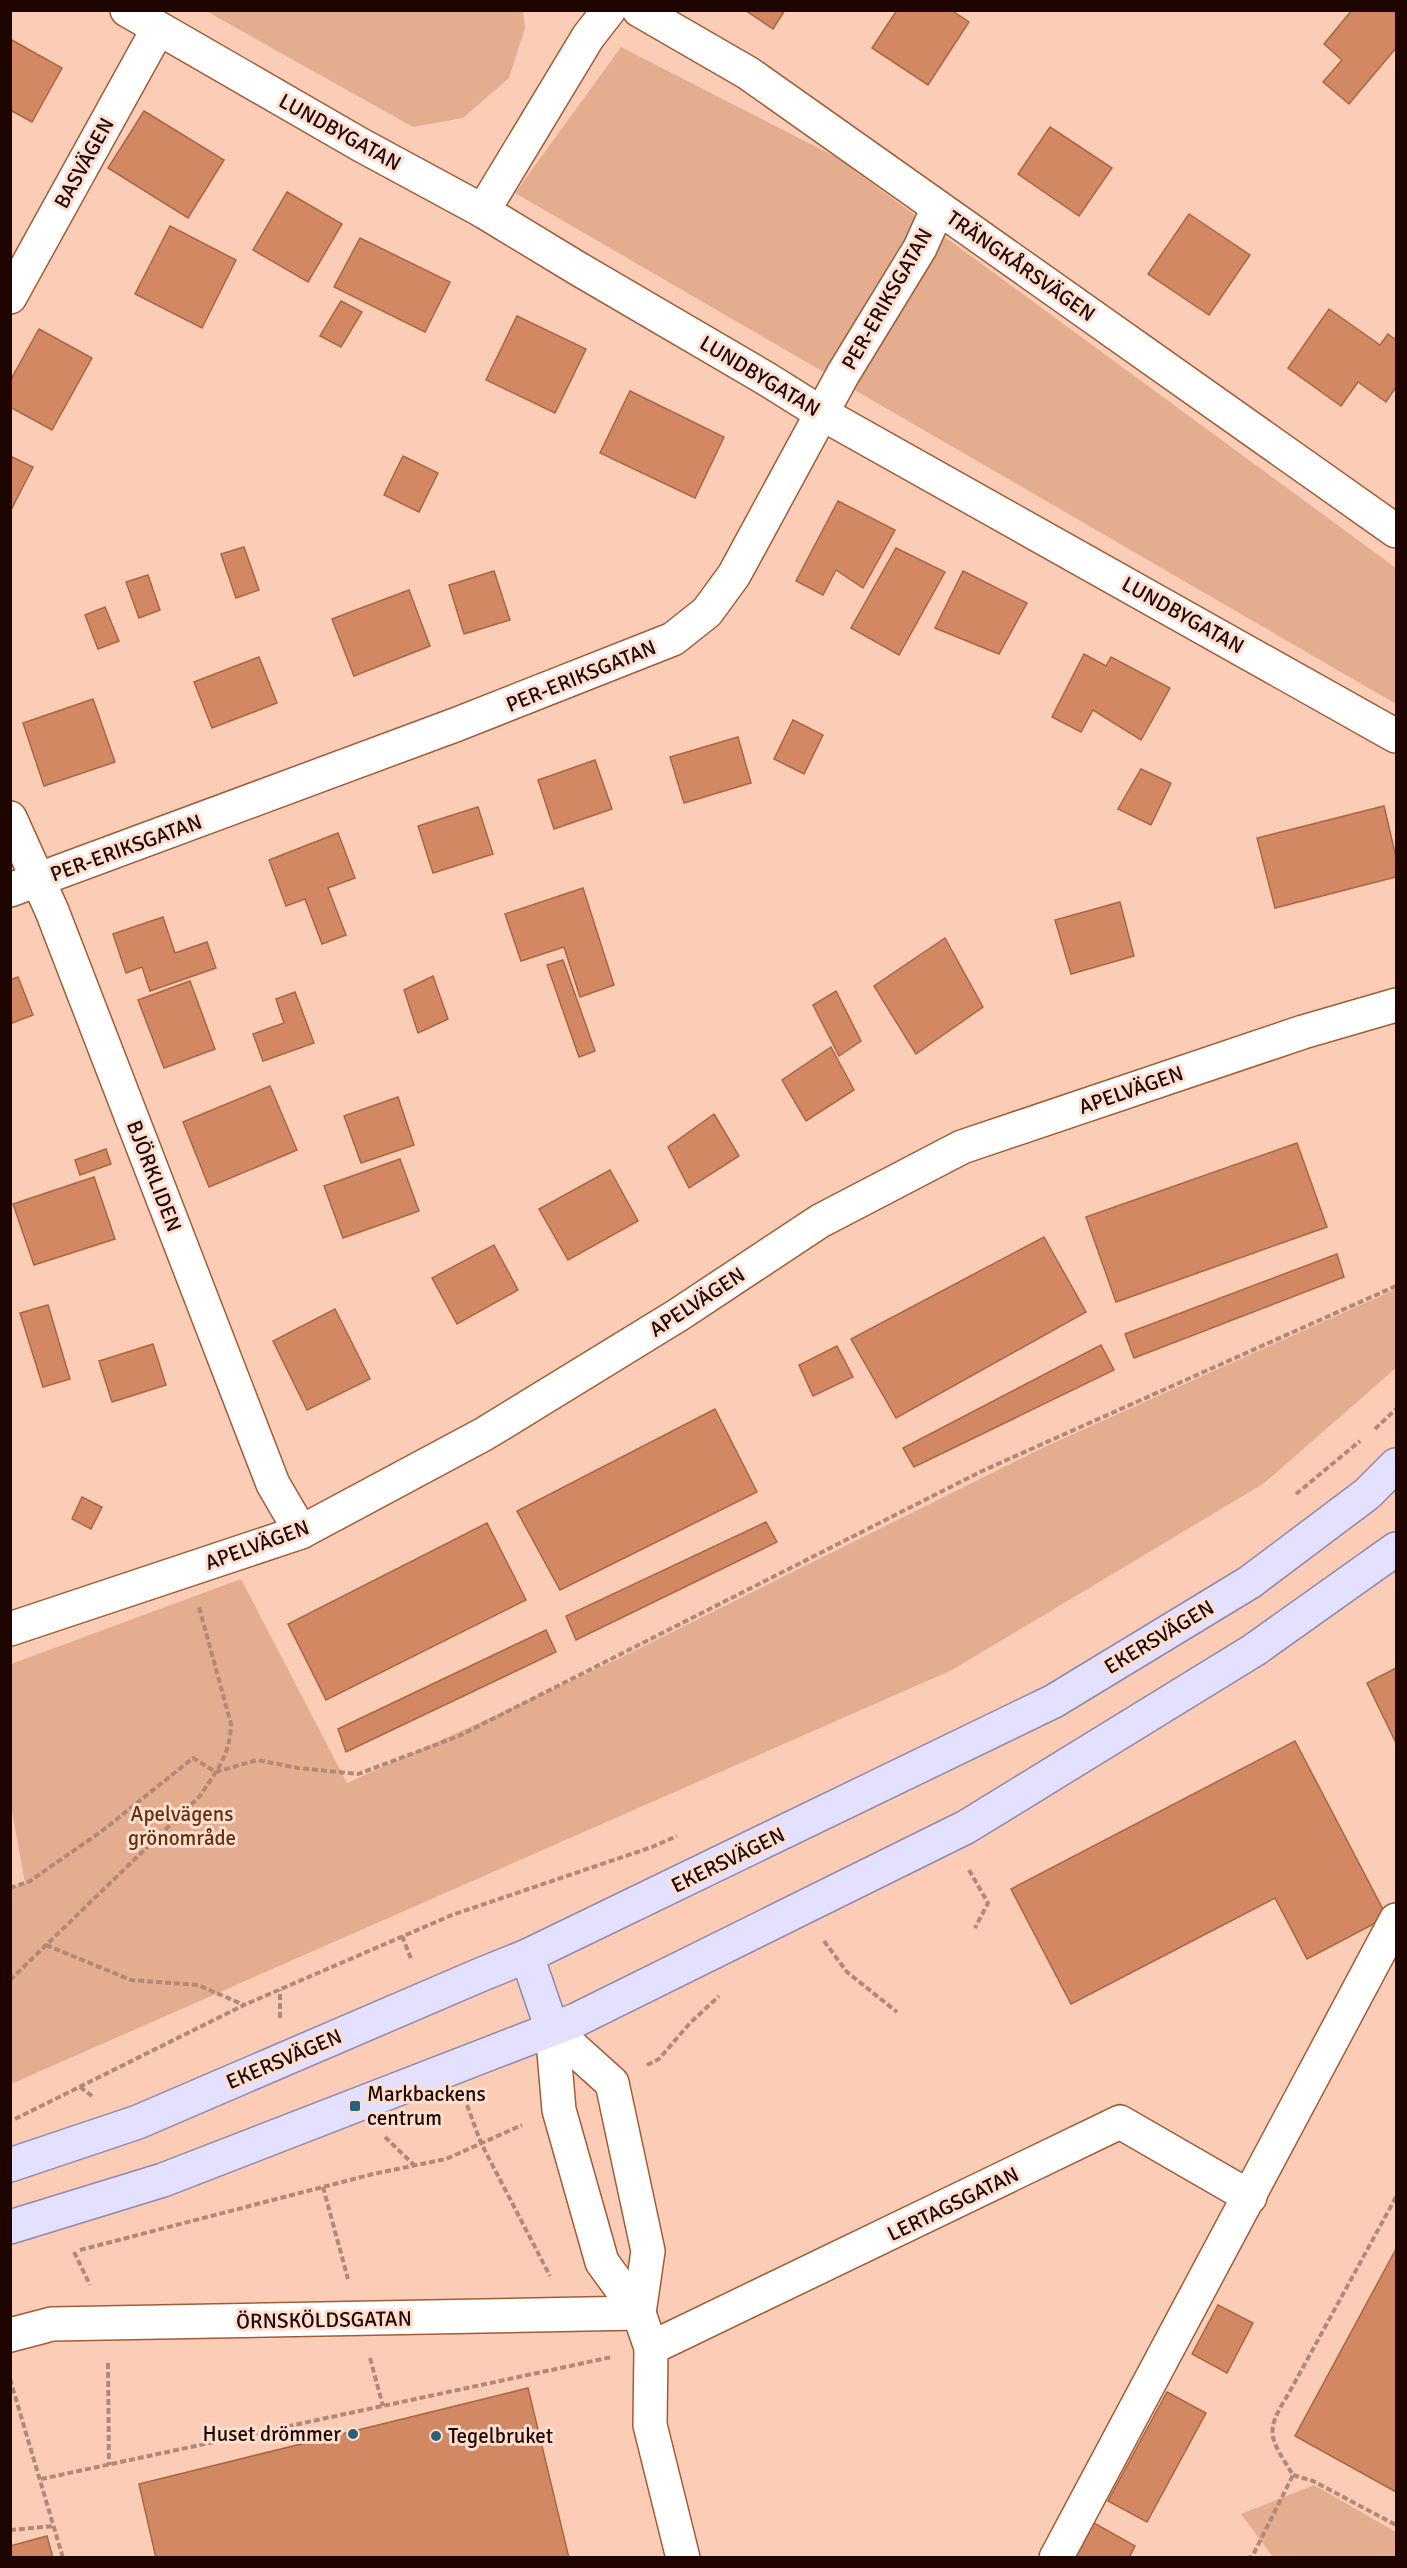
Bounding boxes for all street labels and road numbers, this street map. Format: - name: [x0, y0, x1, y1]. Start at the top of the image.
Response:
- street label: LUNDBYGATAN: [274, 88, 406, 176]
- street label: BASVÄGEN: [48, 113, 120, 213]
- street label: TRÄNGKÅRSVÄGEN: [942, 204, 1101, 327]
- street label: PER-ERIKSGATAN: [836, 223, 938, 375]
- street label: LUNDBYGATAN: [695, 330, 825, 422]
- street label: LUNDBYGATAN: [1117, 571, 1249, 659]
- street label: PER-ERIKSGATAN: [502, 634, 660, 718]
- street label: PER-ERIKSGATAN: [47, 809, 205, 887]
- street label: APELVÄGEN: [1075, 1060, 1187, 1120]
- street label: BJÖRKLIDEN: [121, 1116, 187, 1236]
- street label: APELVÄGEN: [644, 1261, 750, 1343]
- street label: APELVÄGEN: [201, 1514, 313, 1576]
- street label: EKERSVÄGEN: [1100, 1594, 1218, 1680]
- street label: EKERSVÄGEN: [667, 1821, 789, 1899]
- street label: EKERSVÄGEN: [222, 2023, 346, 2095]
- street label: LERTAGSGATAN: [883, 2161, 1023, 2247]
- street label: ÖRNSKÖLDSGATAN: [236, 2305, 412, 2335]

